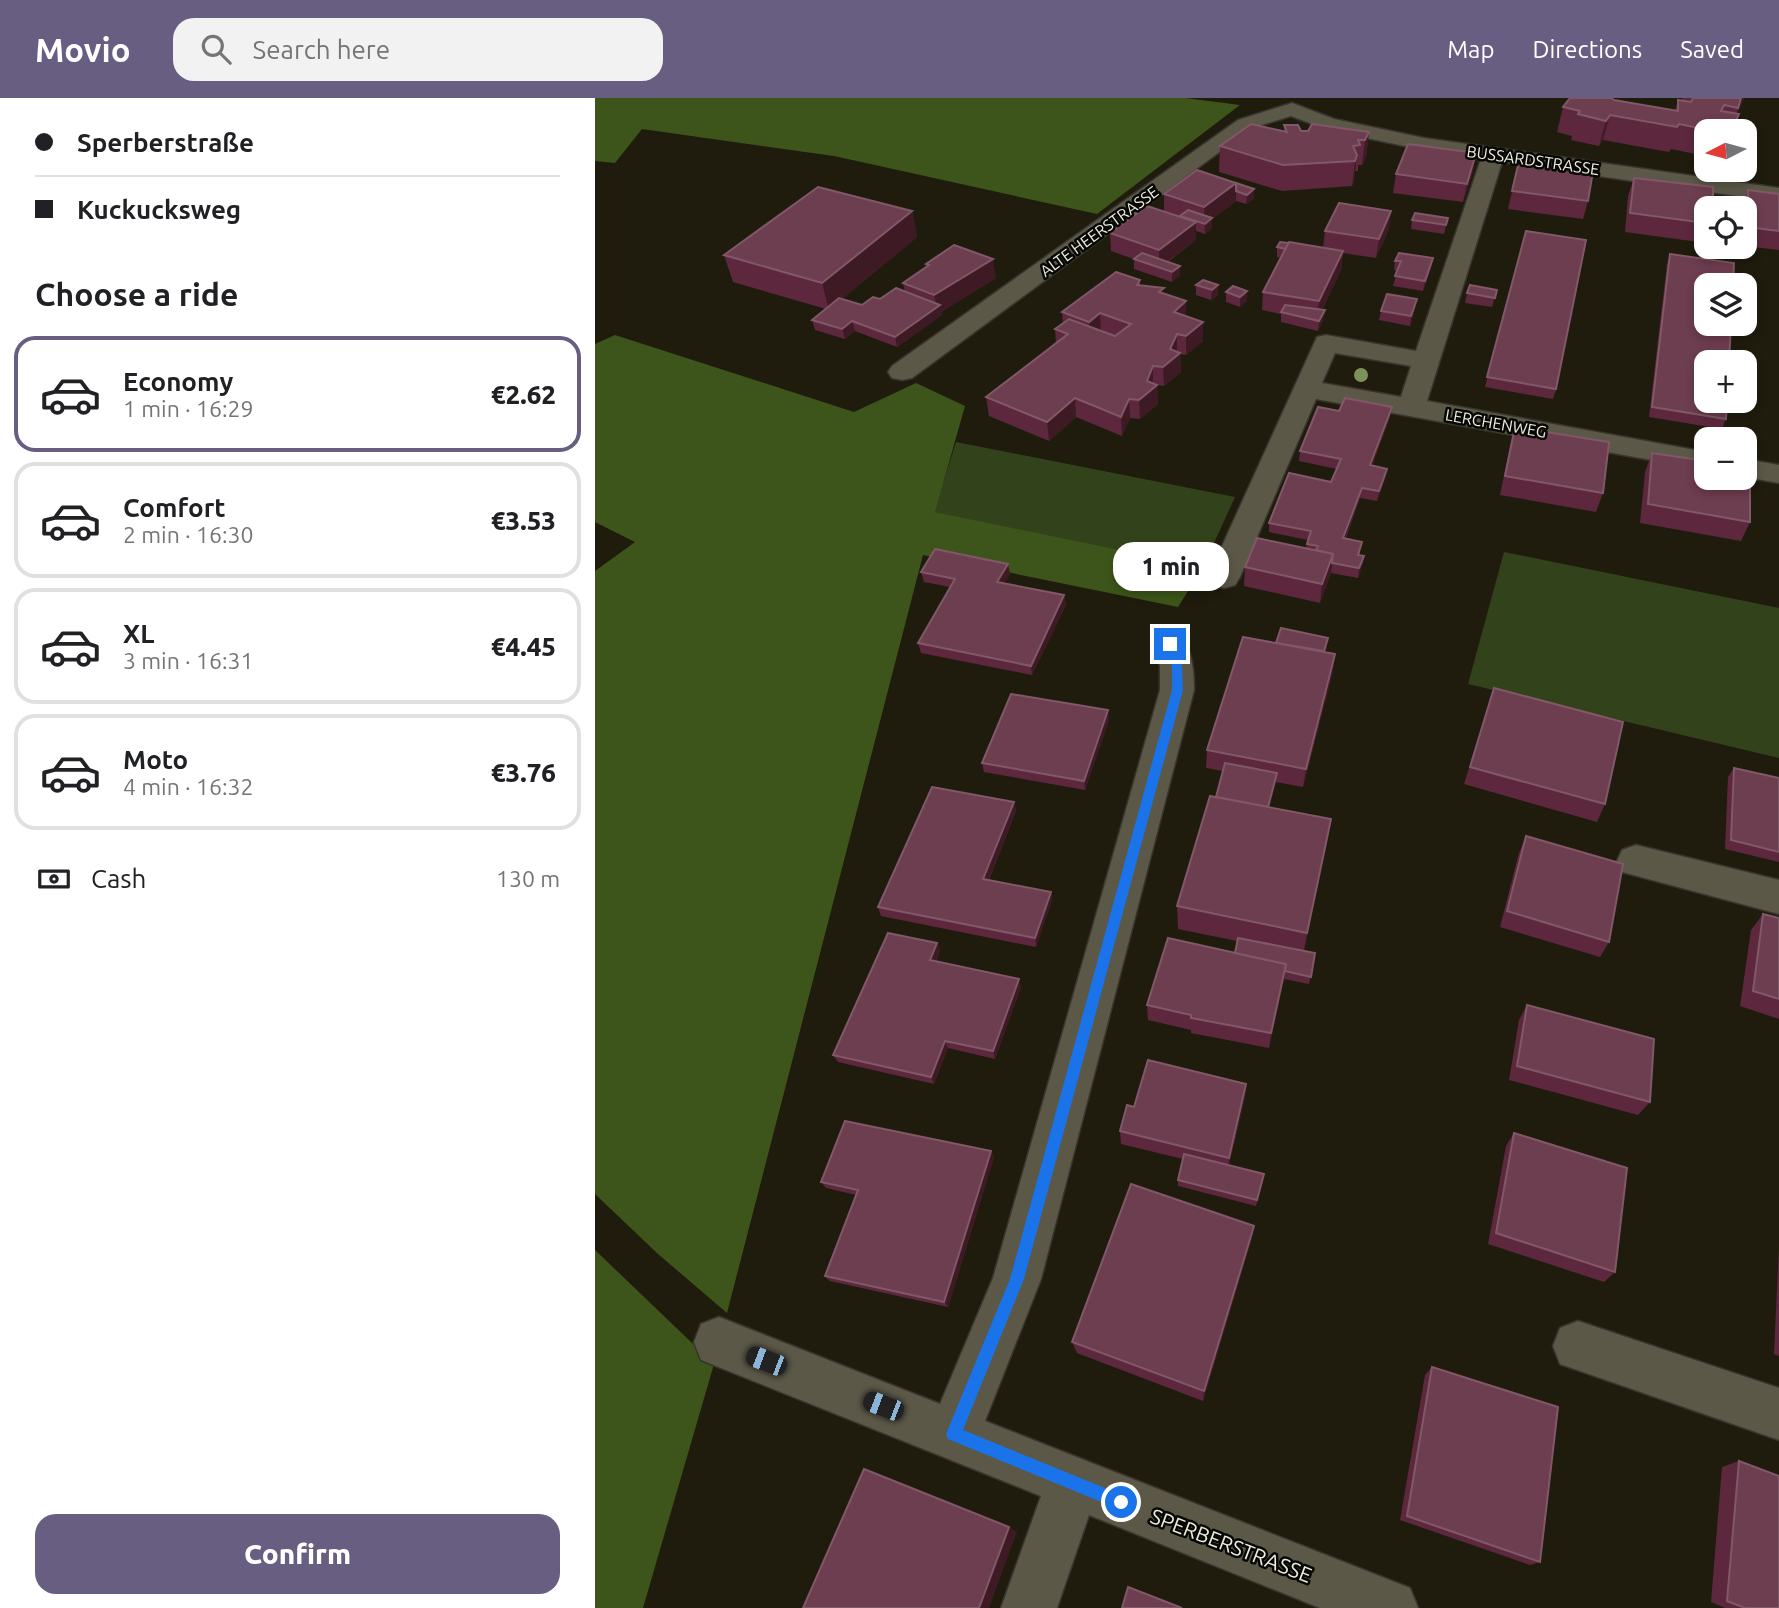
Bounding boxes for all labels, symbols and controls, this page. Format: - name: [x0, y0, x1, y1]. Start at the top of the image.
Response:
- search box: [173, 18, 663, 81]
- icon: search: [197, 30, 235, 68]
- text: Movio: [35, 31, 131, 68]
- text: Search here: [253, 35, 390, 64]
- text: Map: [1447, 36, 1494, 63]
- text: Directions: [1532, 36, 1642, 63]
- text: Saved: [1680, 36, 1744, 63]
- north arrow: [1694, 119, 1757, 182]
- map controls: [1694, 119, 1757, 490]
- text: Sperberstraße: [77, 128, 254, 157]
- street label: BUSSARDSTRASSE: [1466, 142, 1600, 178]
- street label: ALTE HEERSTRASSE: [1036, 182, 1162, 280]
- text: Kuckucksweg: [77, 195, 241, 224]
- button: locate: [1694, 196, 1757, 259]
- button: layers: [1694, 273, 1757, 336]
- text: Choose a ride: [35, 276, 238, 312]
- button: +: [1694, 350, 1757, 413]
- icon: car: [39, 363, 102, 426]
- text: Economy: [123, 367, 233, 396]
- text: €2.62: [491, 380, 556, 409]
- text: 1 min · 16:29: [123, 396, 254, 421]
- street label: LERCHENWEG: [1444, 405, 1548, 441]
- button: −: [1694, 427, 1757, 490]
- icon: car: [39, 489, 102, 552]
- text: Comfort: [123, 493, 226, 522]
- text: €3.53: [491, 506, 556, 535]
- text: 2 min · 16:30: [123, 522, 254, 547]
- callout: 1 min: [1112, 542, 1228, 592]
- text: 1 min: [1142, 554, 1200, 579]
- icon: car: [39, 615, 102, 678]
- text: XL: [123, 619, 154, 648]
- route end: [1154, 628, 1186, 660]
- text: €4.45: [491, 632, 556, 661]
- text: 3 min · 16:31: [123, 648, 254, 673]
- icon: car: [39, 741, 102, 804]
- text: Moto: [123, 745, 188, 774]
- text: €3.76: [491, 758, 556, 787]
- text: 4 min · 16:32: [123, 774, 254, 799]
- icon: cash: [35, 860, 73, 898]
- text: Cash: [91, 864, 146, 893]
- text: 130 m: [496, 866, 560, 891]
- car: [743, 1344, 790, 1378]
- car: [860, 1389, 907, 1423]
- route start: [1105, 1486, 1137, 1518]
- street label: SPERBERSTRASSE: [1147, 1503, 1315, 1587]
- button: Confirm: [35, 1514, 560, 1594]

